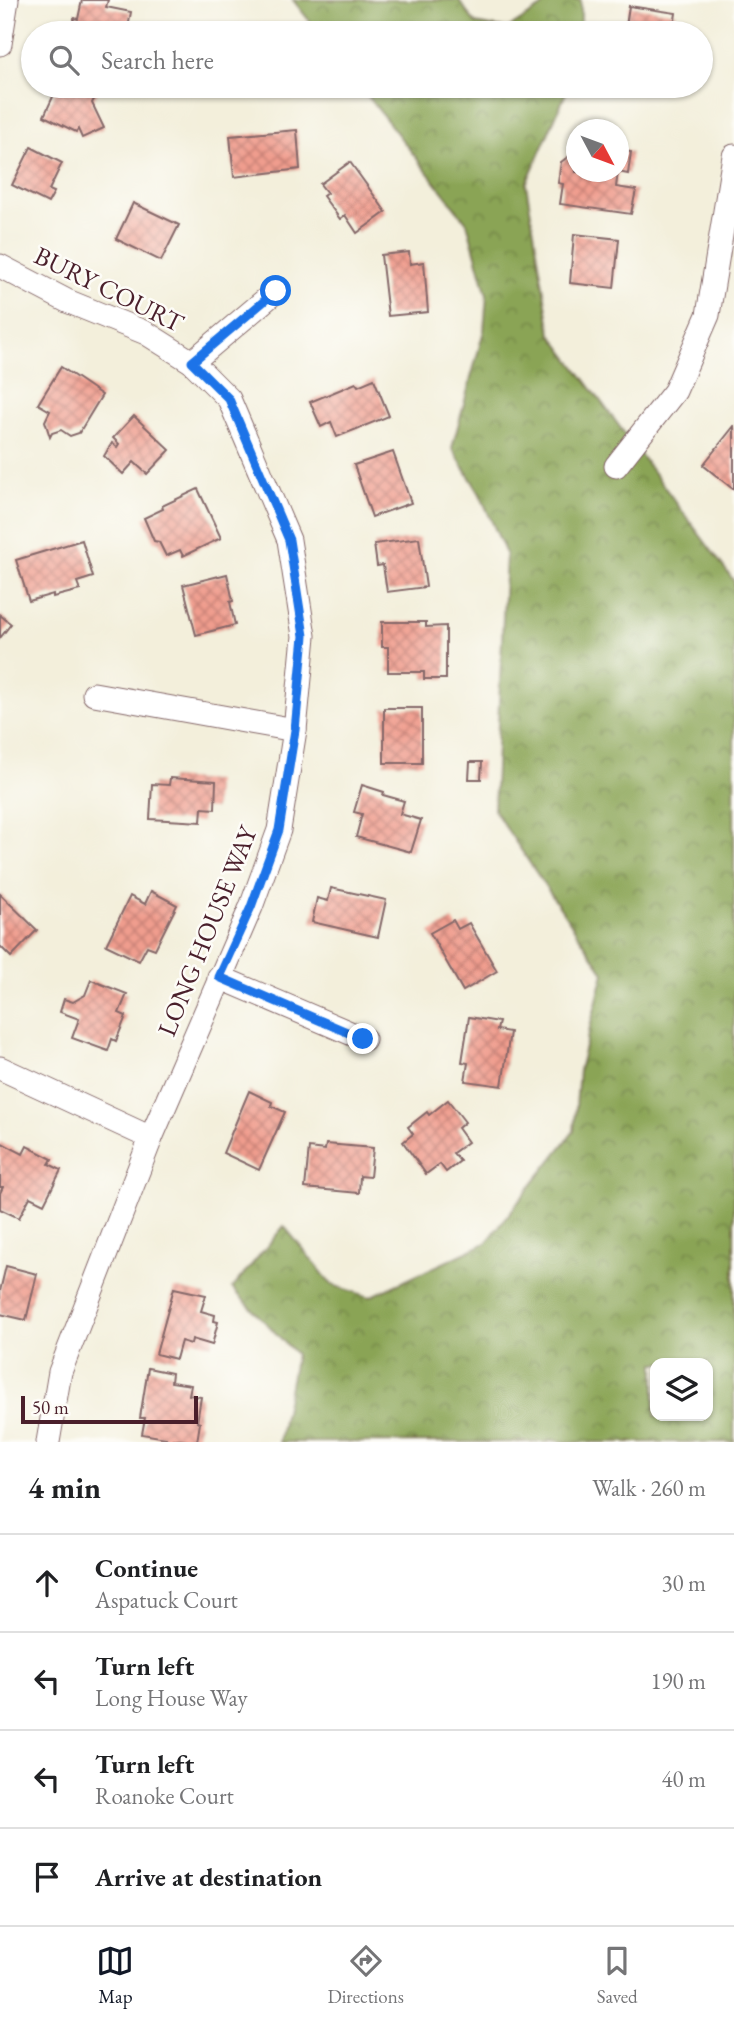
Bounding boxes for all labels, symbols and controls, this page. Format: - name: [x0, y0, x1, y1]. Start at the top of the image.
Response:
- search box: [21, 21, 713, 98]
- icon: search: [45, 41, 83, 79]
- text: Search here: [101, 43, 214, 77]
- north arrow: [566, 119, 629, 182]
- street label: BURY COURT: [29, 238, 190, 340]
- route start: [260, 275, 291, 306]
- street label: LONG HOUSE WAY: [149, 819, 265, 1041]
- route end: [347, 1023, 378, 1054]
- map controls: [650, 1358, 713, 1421]
- button: layers: [650, 1358, 713, 1421]
- scale bar: [21, 1393, 198, 1425]
- text: 50 m: [32, 1395, 69, 1420]
- text: 4 min: [28, 1468, 101, 1507]
- text: Walk · 260 m: [592, 1473, 706, 1503]
- text: Continue: [95, 1551, 198, 1585]
- icon: ahead: [28, 1564, 66, 1602]
- text: 30 m: [661, 1568, 706, 1598]
- text: Aspatuck Court: [95, 1585, 238, 1615]
- text: Turn left: [95, 1649, 194, 1683]
- icon: left: [28, 1662, 66, 1700]
- text: 190 m: [650, 1666, 706, 1696]
- text: Long House Way: [95, 1683, 248, 1713]
- text: Turn left: [95, 1747, 194, 1781]
- icon: left: [28, 1760, 66, 1798]
- text: 40 m: [661, 1764, 706, 1794]
- text: Roanoke Court: [95, 1781, 234, 1811]
- icon: arrive: [28, 1858, 66, 1896]
- text: Arrive at destination: [95, 1860, 322, 1894]
- tab: Map: [96, 1942, 134, 2009]
- tab: Directions: [327, 1942, 404, 2009]
- tab: Saved: [597, 1942, 638, 2009]

